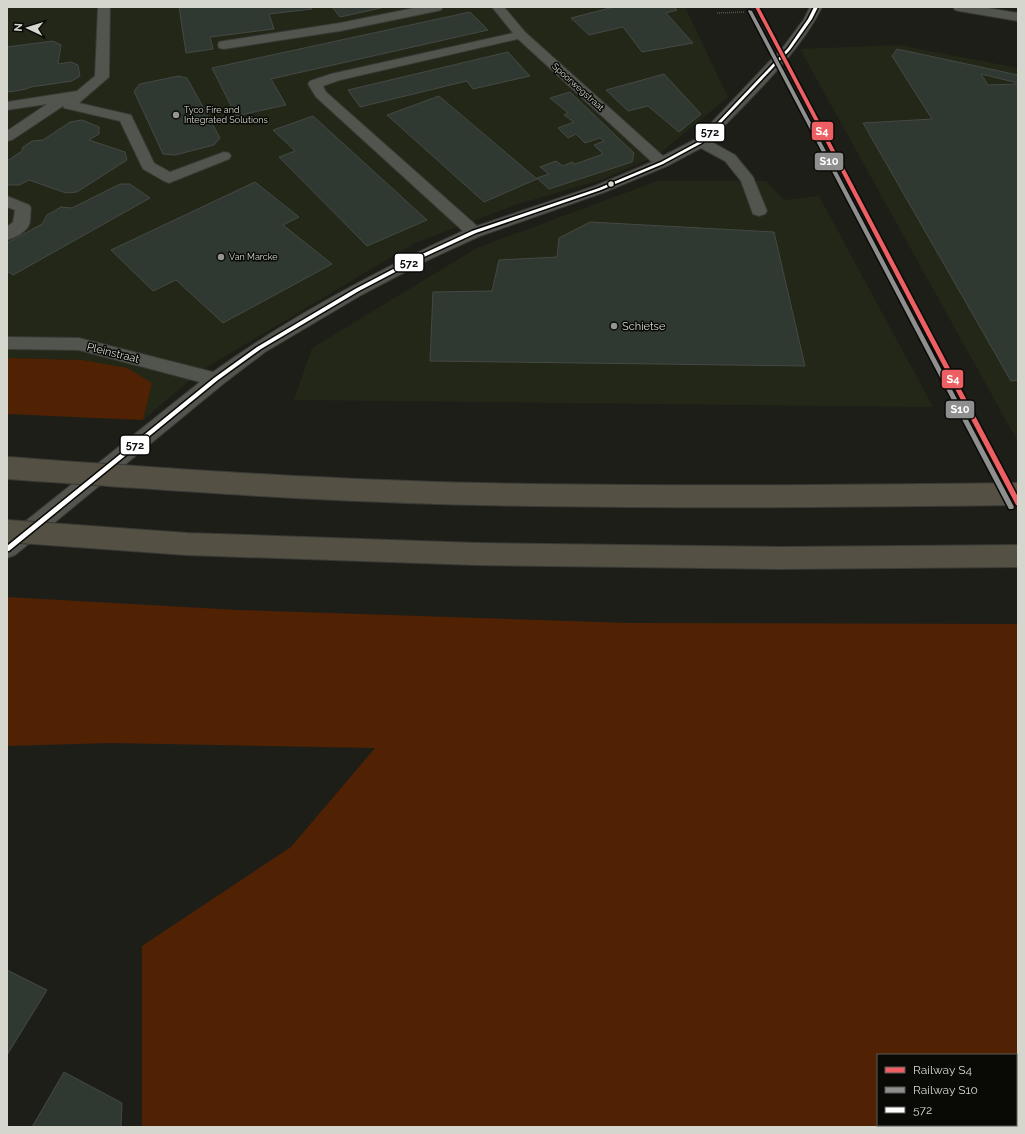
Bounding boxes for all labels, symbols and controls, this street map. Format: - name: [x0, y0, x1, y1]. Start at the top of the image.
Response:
- north arrow: [8, 8, 48, 48]
- text: N: [12, 23, 25, 32]
- street label: Spoorwegstraat: [550, 61, 606, 113]
- place label: Tyco Fire and Integrated Solutions: [184, 105, 269, 125]
- marker: Tyco Fire and Integrated Solutions: [171, 110, 181, 120]
- line badge: S4: [811, 121, 834, 141]
- line badge: 572: [695, 123, 725, 142]
- text: S4: [815, 125, 829, 138]
- text: 572: [701, 126, 719, 139]
- line badge: S10: [814, 152, 844, 171]
- text: S10: [820, 155, 839, 168]
- unlabelled marker: [606, 179, 616, 189]
- marker: Van Marcke: [216, 252, 226, 262]
- place label: Van Marcke: [229, 252, 278, 262]
- line badge: 572: [394, 253, 424, 272]
- text: 572: [400, 257, 418, 270]
- place label: Schietse: [622, 320, 666, 333]
- marker: Schietse: [609, 321, 619, 331]
- street label: Pleinstraat: [85, 340, 141, 366]
- line badge: S4: [941, 369, 964, 389]
- text: S4: [946, 373, 960, 386]
- line badge: S10: [945, 400, 975, 419]
- text: S10: [951, 403, 970, 416]
- line badge: 572: [120, 435, 150, 455]
- text: 572: [126, 439, 144, 452]
- legend: [877, 1054, 1017, 1126]
- text: Railway S4: [913, 1063, 972, 1077]
- text: Railway S10: [913, 1083, 978, 1097]
- text: 572: [913, 1103, 932, 1117]

